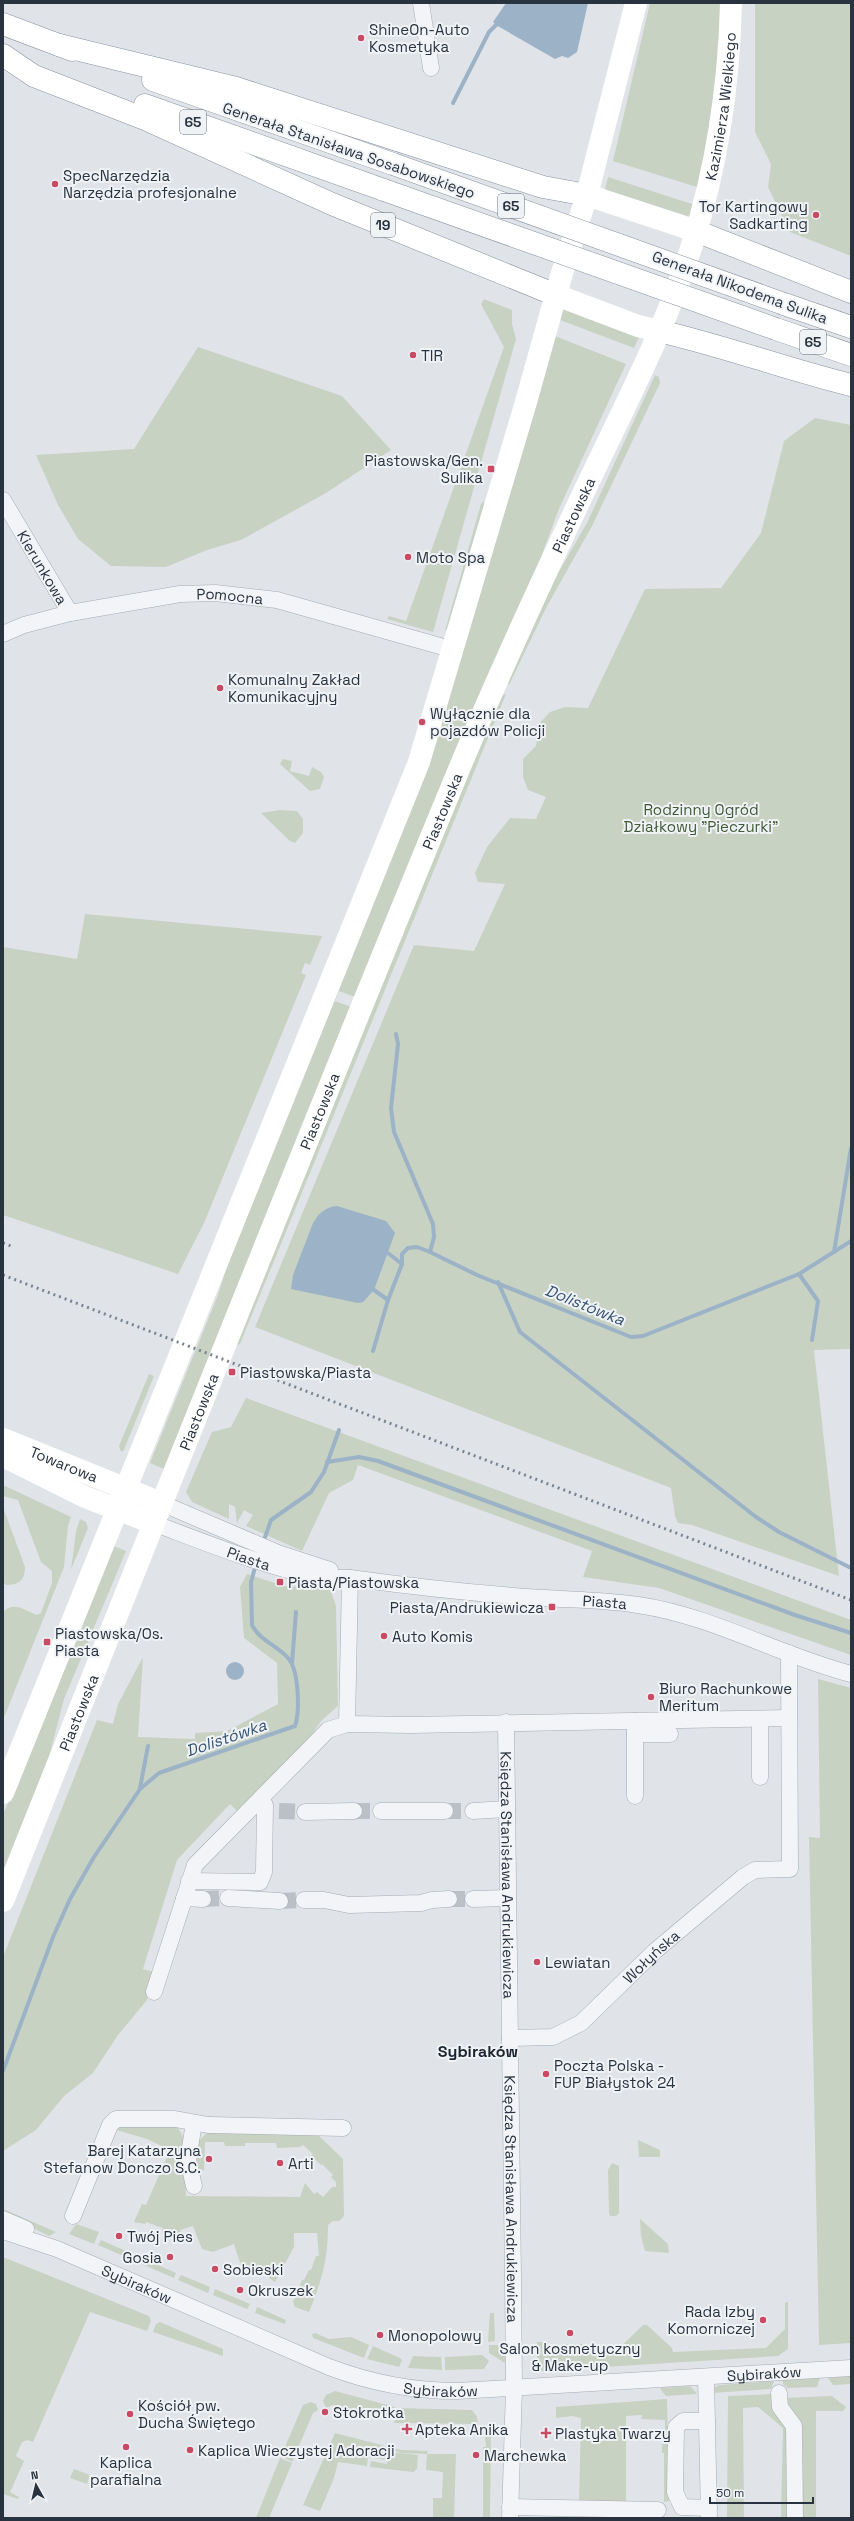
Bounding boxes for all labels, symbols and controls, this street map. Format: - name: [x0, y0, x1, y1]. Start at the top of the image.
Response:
- place label: ShineOn-Auto Kosmetyka: [369, 20, 470, 56]
- street label: Kazimierza Wielkiego: [700, 32, 739, 182]
- marker: ShineOn-Auto Kosmetyka: [356, 33, 366, 43]
- street label: Generała Stanisława Sosabowskiego: [220, 98, 478, 202]
- road number: 65: [180, 110, 206, 134]
- place label: SpecNarzędzia Narzędzia profesjonalne: [63, 166, 237, 202]
- marker: SpecNarzędzia Narzędzia profesjonalne: [50, 179, 60, 189]
- road number: 65: [498, 194, 524, 218]
- place label: Tor Kartingowy Sadkarting: [699, 197, 808, 233]
- marker: Tor Kartingowy Sadkarting: [811, 210, 821, 220]
- road number: 19: [371, 213, 395, 237]
- street label: Generała Nikodema Sulika: [650, 246, 831, 328]
- road number: 65: [800, 330, 826, 354]
- place label: TIR: [421, 346, 443, 365]
- marker: TIR: [408, 350, 418, 360]
- place label: Piastowska/Gen. Sulika: [365, 451, 483, 487]
- marker: Piastowska/Gen. Sulika: [486, 464, 496, 474]
- street label: Piastowska: [547, 474, 599, 556]
- street label: Kierunkowa: [13, 526, 72, 608]
- place label: Moto Spa: [416, 548, 486, 567]
- marker: Moto Spa: [403, 552, 413, 562]
- street label: Pomocna: [196, 584, 265, 608]
- place label: Komunalny Zakład Komunikacyjny: [228, 670, 360, 706]
- marker: Komunalny Zakład Komunikacyjny: [215, 683, 225, 693]
- place label: Wyłącznie dla pojazdów Policji: [430, 704, 545, 740]
- marker: Wyłącznie dla pojazdów Policji: [417, 717, 427, 727]
- street label: Piastowska: [418, 770, 466, 852]
- park label: Rodzinny Ogród Działkowy "Pieczurki": [624, 800, 778, 836]
- street label: Piastowska: [295, 1069, 343, 1152]
- water label: Dolistówka: [542, 1280, 629, 1331]
- place label: Piastowska/Piasta: [240, 1363, 372, 1382]
- marker: Piastowska/Piasta: [227, 1367, 237, 1377]
- street label: Piastowska: [175, 1370, 222, 1453]
- street label: Towarowa: [27, 1441, 101, 1486]
- street label: Piasta: [225, 1542, 273, 1574]
- place label: Piasta/Piastowska: [288, 1573, 420, 1592]
- marker: Piasta/Piastowska: [275, 1577, 285, 1587]
- street label: Piasta: [582, 1590, 628, 1613]
- place label: Piasta/Andrukiewicza: [390, 1598, 544, 1617]
- marker: Piasta/Andrukiewicza: [547, 1602, 557, 1612]
- place label: Piastowska/Os. Piasta: [55, 1624, 163, 1660]
- place label: Auto Komis: [392, 1627, 473, 1646]
- marker: Auto Komis: [379, 1631, 389, 1641]
- marker: Piastowska/Os. Piasta: [42, 1637, 52, 1647]
- street label: Piastowska: [54, 1671, 102, 1754]
- place label: Biuro Rachunkowe Meritum: [659, 1679, 792, 1715]
- marker: Biuro Rachunkowe Meritum: [646, 1692, 656, 1702]
- water label: Dolistówka: [183, 1714, 270, 1762]
- street label: Księdza Stanisława Andrukiewicza: [497, 1751, 519, 1999]
- street label: Wołyńska: [618, 1925, 683, 1987]
- place label: Lewiatan: [545, 1953, 610, 1972]
- marker: Lewiatan: [532, 1957, 542, 1967]
- district label: Sybiraków: [438, 2041, 518, 2062]
- place label: Poczta Polska - FUP Białystok 24: [554, 2056, 675, 2092]
- marker: Poczta Polska - FUP Białystok 24: [541, 2069, 551, 2079]
- street label: Księdza Stanisława Andrukiewicza: [501, 2075, 523, 2323]
- place label: Barej Katarzyna Stefanow Donczo S.C.: [43, 2141, 201, 2177]
- marker: Barej Katarzyna Stefanow Donczo S.C.: [204, 2154, 214, 2164]
- place label: Arti: [288, 2154, 314, 2173]
- marker: Arti: [275, 2158, 285, 2168]
- place label: Twój Pies: [127, 2227, 193, 2246]
- marker: Twój Pies: [114, 2231, 124, 2241]
- place label: Gosia: [123, 2248, 162, 2267]
- marker: Gosia: [165, 2252, 175, 2262]
- street label: Sybiraków: [99, 2260, 175, 2307]
- place label: Sobieski: [223, 2260, 283, 2279]
- marker: Sobieski: [210, 2264, 220, 2274]
- place label: Okruszek: [248, 2281, 313, 2300]
- marker: Okruszek: [235, 2285, 245, 2295]
- place label: Rada Izby Komorniczej: [667, 2302, 755, 2338]
- marker: Rada Izby Komorniczej: [758, 2315, 768, 2325]
- place label: Monopolowy: [388, 2326, 482, 2345]
- marker: Salon kosmetyczny & Make-up: [565, 2328, 575, 2338]
- marker: Monopolowy: [375, 2330, 385, 2340]
- place label: Salon kosmetyczny & Make-up: [499, 2339, 641, 2375]
- street label: Sybiraków: [726, 2361, 802, 2385]
- street label: Sybiraków: [402, 2378, 478, 2401]
- place label: Kościół pw. Ducha Świętego: [138, 2396, 256, 2432]
- place label: Stokrotka: [333, 2403, 404, 2422]
- marker: Stokrotka: [320, 2407, 330, 2417]
- marker: Kościół pw. Ducha Świętego: [125, 2409, 135, 2419]
- place label: Apteka Anika: [415, 2420, 509, 2439]
- marker: Apteka Anika: [402, 2424, 412, 2434]
- place label: Plastyka Twarzy: [555, 2424, 671, 2443]
- marker: Plastyka Twarzy: [540, 2427, 552, 2439]
- place label: Kaplica Wieczystej Adoracji: [198, 2441, 395, 2460]
- marker: Kaplica parafialna: [121, 2442, 131, 2452]
- marker: Kaplica Wieczystej Adoracji: [185, 2445, 195, 2455]
- place label: Marchewka: [484, 2446, 567, 2465]
- marker: Marchewka: [471, 2450, 481, 2460]
- place label: Kaplica parafialna: [90, 2453, 162, 2489]
- north arrow: [16, 2465, 56, 2505]
- text: N: [30, 2468, 39, 2483]
- scale bar: [710, 2479, 813, 2505]
- text: 50 m: [716, 2485, 744, 2501]

